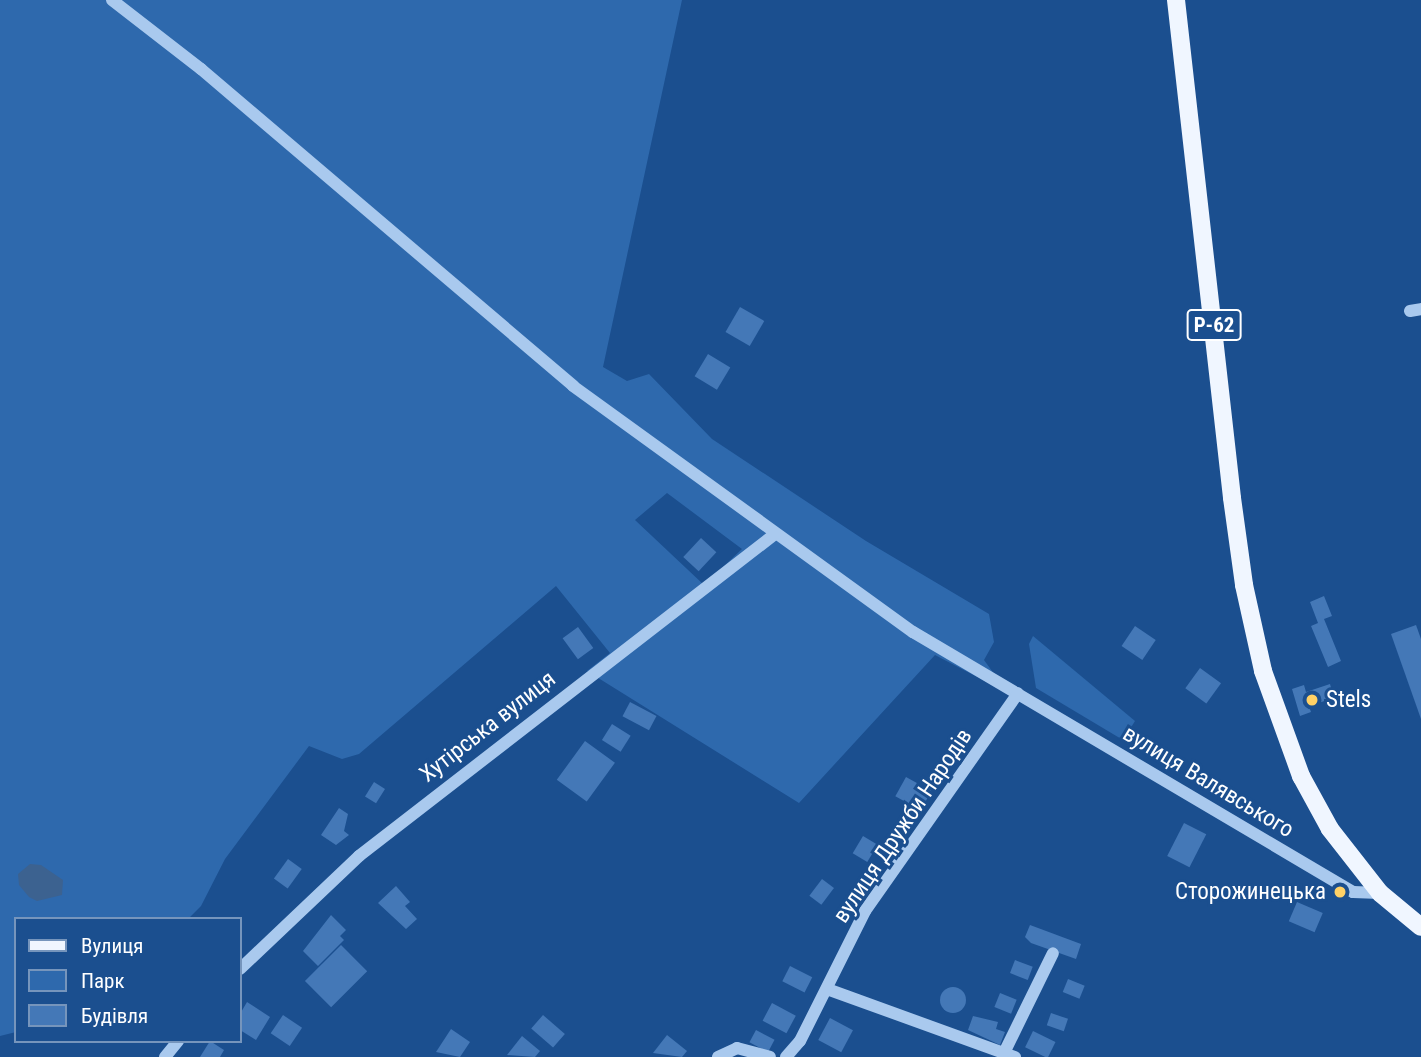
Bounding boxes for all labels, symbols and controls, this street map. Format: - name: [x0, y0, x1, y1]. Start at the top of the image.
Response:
- road number: Р-62: [1186, 308, 1242, 342]
- street label: Хутірська вулиця: [415, 665, 561, 789]
- place label: Stels: [1326, 686, 1371, 714]
- marker: Stels: [1304, 692, 1320, 708]
- street label: вулиця Валявського: [1118, 720, 1298, 844]
- street label: вулиця Дружби Народів: [828, 724, 978, 928]
- place label: Сторожинецька: [1175, 878, 1326, 906]
- marker: Сторожинецька: [1332, 884, 1348, 900]
- legend: [14, 917, 242, 1043]
- text: Вулиця: [81, 934, 143, 958]
- text: Парк: [81, 969, 125, 993]
- text: Будівля: [81, 1004, 148, 1028]

